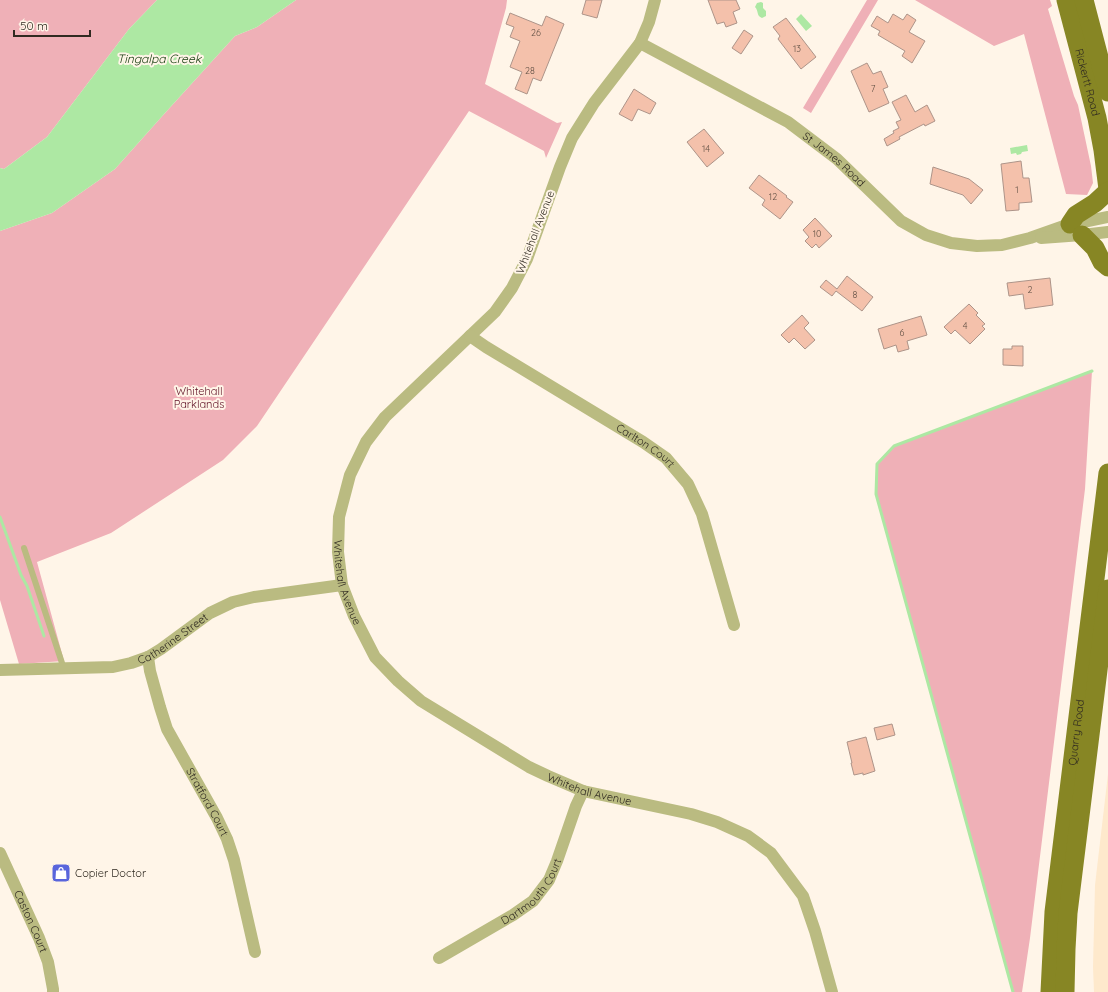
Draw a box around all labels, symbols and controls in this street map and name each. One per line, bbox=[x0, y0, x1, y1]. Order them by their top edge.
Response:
scale bar bbox=[14, 12, 90, 38]
text: 50 m bbox=[20, 18, 48, 33]
house number: 26 bbox=[531, 27, 541, 38]
house number: 13 bbox=[793, 43, 801, 54]
street label: Rickertt Road bbox=[1072, 47, 1103, 118]
water label: Tingalpa Creek bbox=[117, 51, 203, 66]
house number: 28 bbox=[525, 65, 535, 76]
house number: 7 bbox=[871, 83, 876, 94]
street label: St James Road bbox=[800, 129, 868, 190]
house number: 14 bbox=[702, 143, 710, 154]
house number: 1 bbox=[1015, 184, 1019, 195]
street label: Whitehall Avenue bbox=[513, 189, 557, 275]
house number: 12 bbox=[769, 191, 777, 202]
house number: 10 bbox=[813, 228, 821, 239]
house number: 2 bbox=[1028, 284, 1033, 295]
house number: 8 bbox=[853, 289, 858, 300]
house number: 4 bbox=[963, 320, 968, 331]
house number: 6 bbox=[900, 327, 905, 338]
park label: Whitehall Parklands bbox=[174, 384, 224, 411]
street label: Carlton Court bbox=[614, 420, 678, 471]
street label: Whitehall Avenue bbox=[331, 540, 364, 627]
street label: Catherine Street bbox=[136, 610, 211, 667]
street label: Quarry Road bbox=[1065, 699, 1087, 766]
street label: Stratford Court bbox=[183, 765, 232, 839]
street label: Whitehall Avenue bbox=[545, 770, 633, 808]
street label: Dartmouth Court bbox=[498, 856, 564, 928]
shop icon: Copier Doctor bbox=[50, 862, 72, 884]
place label: Copier Doctor bbox=[75, 866, 147, 880]
street label: Caston Court bbox=[11, 888, 51, 955]

